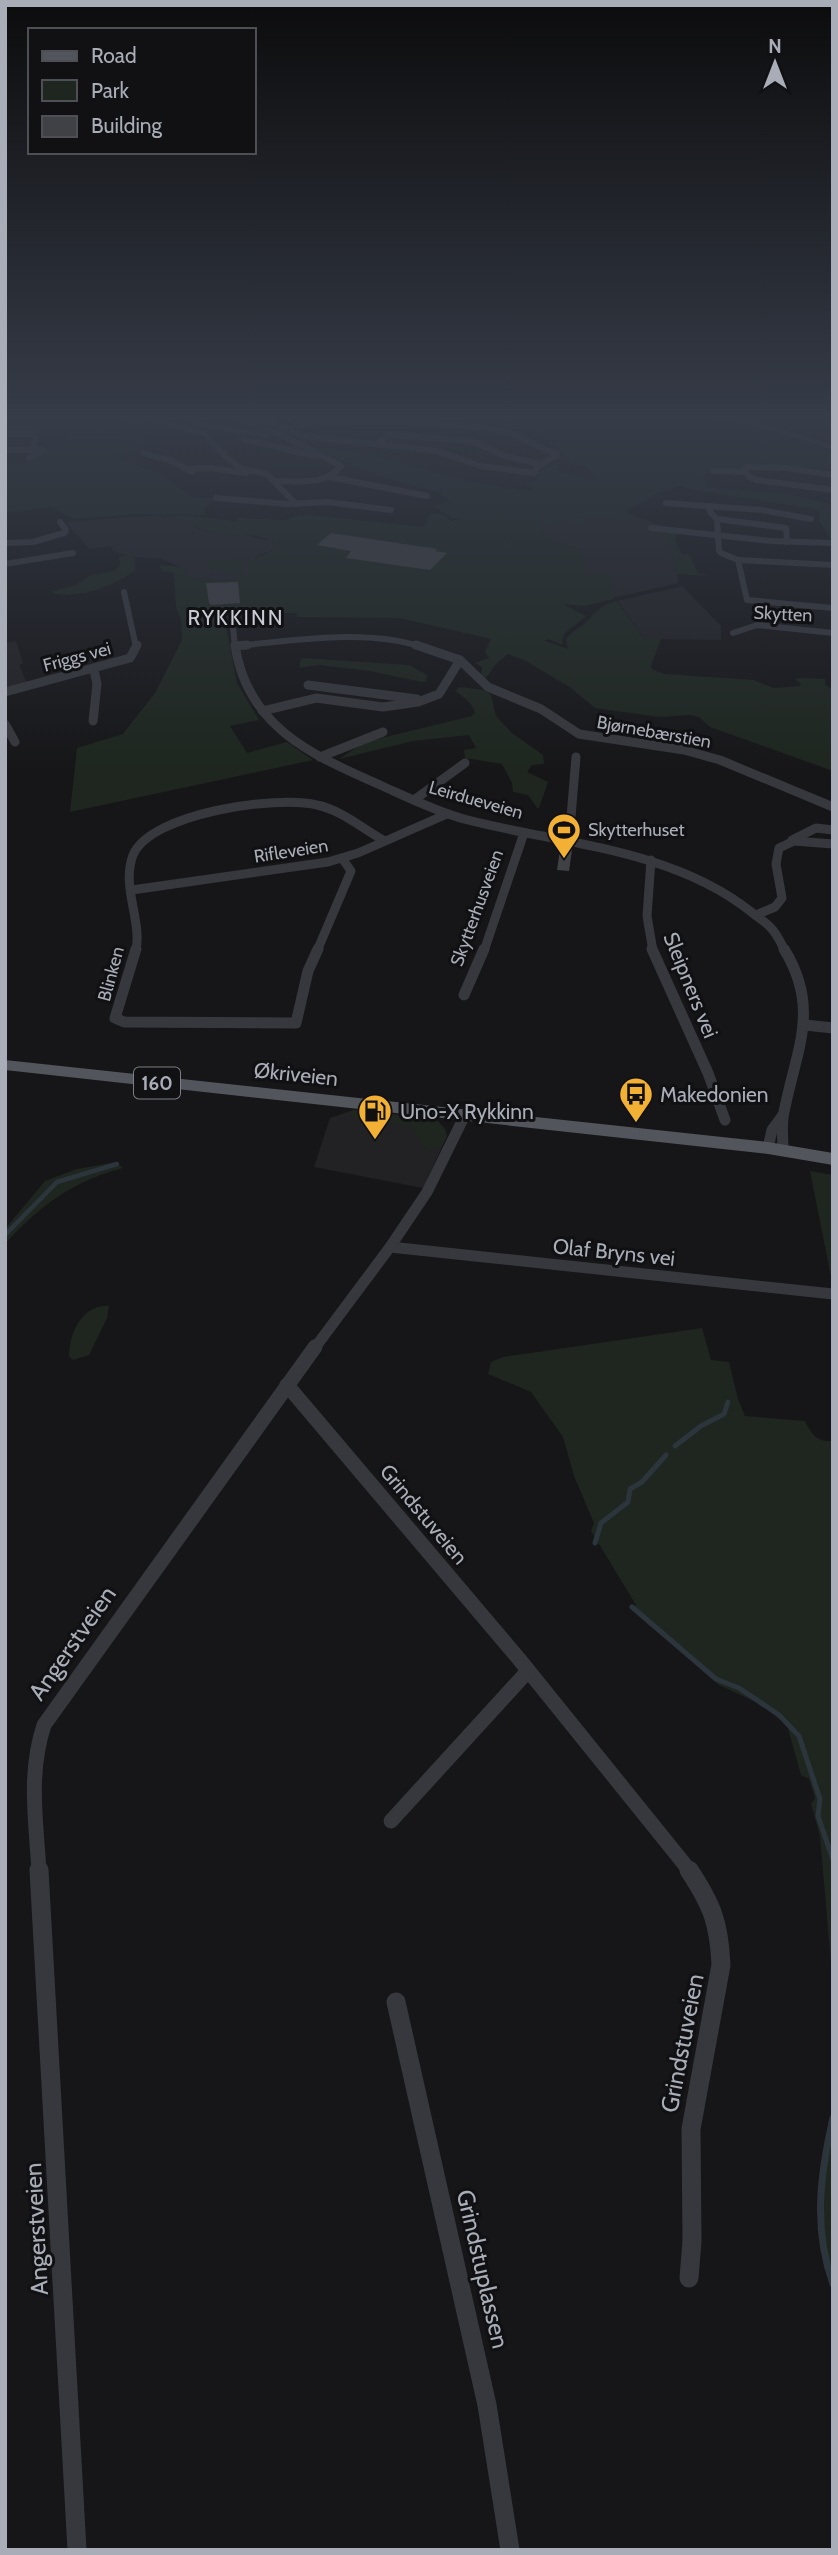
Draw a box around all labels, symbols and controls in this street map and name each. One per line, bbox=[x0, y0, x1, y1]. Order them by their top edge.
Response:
legend bbox=[28, 28, 256, 154]
north arrow bbox=[740, 28, 810, 98]
text: N bbox=[768, 35, 782, 58]
text: Road bbox=[91, 43, 137, 68]
text: Park bbox=[91, 78, 129, 103]
text: Building bbox=[91, 113, 163, 138]
street label: Skytten bbox=[753, 601, 813, 627]
district label: RYKKINN bbox=[187, 605, 285, 630]
street label: Friggs vei bbox=[41, 637, 113, 677]
street label: Bjørnebærstien bbox=[595, 711, 713, 753]
street label: Leirdueveien bbox=[426, 776, 526, 824]
sports icon: Skytterhuset bbox=[545, 811, 583, 860]
place label: Skytterhuset bbox=[588, 819, 684, 841]
street label: Rifleveien bbox=[252, 834, 330, 868]
street label: Skytterhusveien bbox=[446, 847, 508, 969]
street label: Sleipners vei bbox=[658, 928, 724, 1042]
street label: Blinken bbox=[93, 944, 129, 1004]
street label: Økriveien bbox=[253, 1057, 339, 1091]
road number: 160 bbox=[134, 1068, 180, 1098]
bus stop icon: Makedonien bbox=[617, 1075, 655, 1124]
place label: Makedonien bbox=[660, 1082, 769, 1107]
fuel station icon: Uno-X Rykkinn bbox=[356, 1092, 394, 1141]
place label: Uno-X Rykkinn bbox=[400, 1099, 534, 1124]
street label: Olaf Bryns vei bbox=[552, 1233, 676, 1271]
street label: Grindstuveien bbox=[375, 1459, 473, 1569]
street label: Angerstveien bbox=[22, 1580, 122, 1706]
street label: Grindstuveien bbox=[654, 1971, 710, 2115]
street label: Angerstveien bbox=[18, 2162, 54, 2296]
street label: Grindstuplassen bbox=[451, 2187, 515, 2351]

